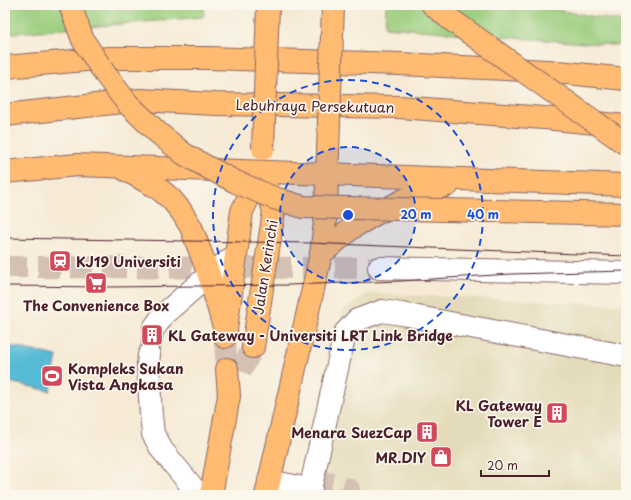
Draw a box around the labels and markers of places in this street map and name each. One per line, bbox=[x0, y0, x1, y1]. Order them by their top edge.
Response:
centre of rings bbox=[341, 208, 355, 222]
station icon: KJ19 Universiti bbox=[47, 248, 73, 274]
place label: KJ19 Universiti bbox=[76, 251, 181, 272]
supermarket icon: The Convenience Box bbox=[83, 270, 109, 296]
place label: The Convenience Box bbox=[23, 295, 169, 316]
building icon: KL Gateway - Universiti LRT Link Bridge bbox=[139, 322, 165, 348]
place label: KL Gateway - Universiti LRT Link Bridge bbox=[168, 325, 453, 346]
place label: Kompleks Sukan Vista Angkasa bbox=[68, 358, 184, 395]
sports icon: Kompleks Sukan Vista Angkasa bbox=[39, 363, 65, 389]
place label: KL Gateway Tower E bbox=[456, 395, 542, 432]
building icon: KL Gateway Tower E bbox=[544, 400, 570, 426]
building icon: Menara SuezCap bbox=[414, 419, 440, 445]
place label: Menara SuezCap bbox=[291, 422, 412, 443]
shop icon: MR.DIY bbox=[428, 444, 454, 470]
place label: MR.DIY bbox=[375, 447, 426, 468]

